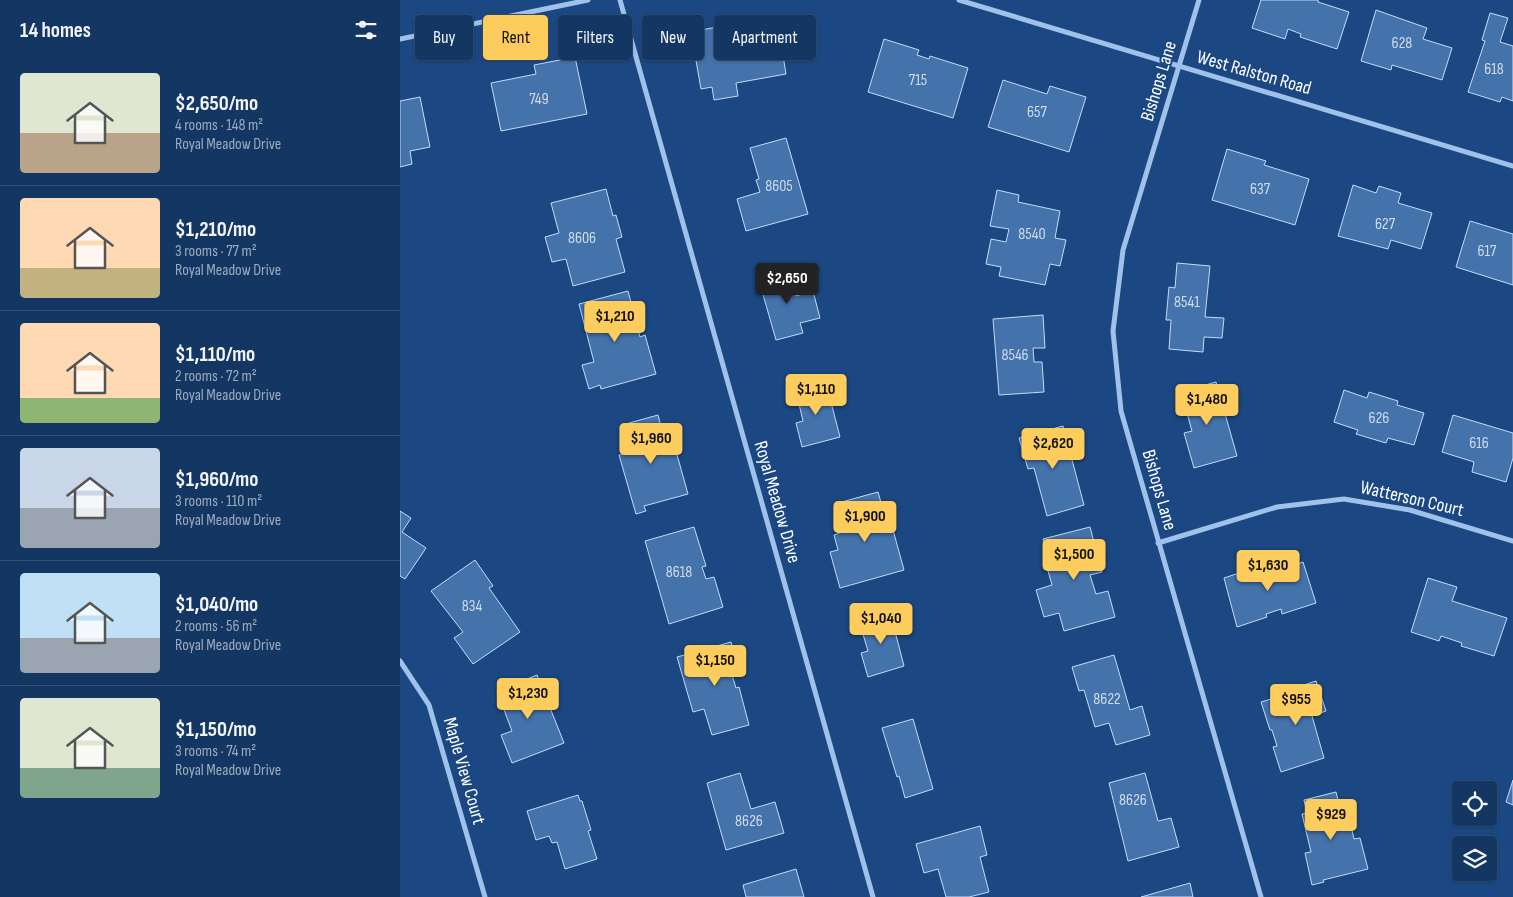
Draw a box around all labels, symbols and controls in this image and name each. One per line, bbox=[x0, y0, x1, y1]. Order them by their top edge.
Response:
chip: Buy bbox=[415, 15, 473, 60]
chip: Rent bbox=[483, 15, 548, 60]
chip: Filters bbox=[558, 15, 632, 60]
chip: New bbox=[642, 15, 704, 60]
chip: Apartment bbox=[714, 15, 816, 60]
icon: filters bbox=[352, 16, 380, 44]
text: 14 homes bbox=[20, 18, 91, 43]
house number: 628 bbox=[1392, 34, 1412, 53]
street label: Bishops Lane bbox=[1136, 38, 1182, 124]
street label: West Ralston Road bbox=[1194, 46, 1314, 100]
house number: 618 bbox=[1484, 60, 1504, 79]
house number: 715 bbox=[909, 71, 927, 90]
house number: 749 bbox=[529, 90, 549, 109]
text: $2,650/mo bbox=[175, 91, 258, 116]
icon: home bbox=[60, 93, 120, 153]
house number: 657 bbox=[1027, 103, 1047, 122]
text: 4 rooms · 148 m² bbox=[175, 116, 263, 135]
text: Royal Meadow Drive bbox=[175, 135, 281, 154]
house number: 8605 bbox=[765, 177, 793, 196]
house number: 637 bbox=[1250, 180, 1271, 199]
house number: 627 bbox=[1375, 215, 1396, 234]
text: $1,210/mo bbox=[175, 217, 256, 242]
icon: home bbox=[60, 218, 120, 278]
house number: 8540 bbox=[1018, 225, 1046, 244]
house number: 8606 bbox=[568, 229, 596, 248]
text: 3 rooms · 77 m² bbox=[175, 242, 257, 261]
house number: 617 bbox=[1478, 242, 1497, 261]
text: Royal Meadow Drive bbox=[175, 261, 281, 280]
pin: $2,650 bbox=[746, 262, 828, 305]
text: $2,650 bbox=[767, 269, 808, 288]
house number: 8541 bbox=[1174, 293, 1200, 312]
pin: $1,210 bbox=[574, 300, 656, 343]
text: $1,210 bbox=[595, 307, 635, 326]
text: $1,110/mo bbox=[175, 342, 255, 367]
icon: home bbox=[60, 343, 120, 403]
house number: 8546 bbox=[1001, 346, 1029, 365]
text: 2 rooms · 72 m² bbox=[175, 367, 257, 386]
pin: $1,110 bbox=[775, 374, 857, 416]
text: $1,110 bbox=[797, 380, 835, 399]
pin: $1,480 bbox=[1166, 384, 1248, 426]
text: Royal Meadow Drive bbox=[175, 386, 281, 405]
text: $1,480 bbox=[1186, 390, 1228, 409]
house number: 626 bbox=[1369, 409, 1389, 428]
pin: $1,960 bbox=[610, 422, 692, 465]
pin: $2,620 bbox=[1012, 428, 1094, 470]
text: $1,960 bbox=[630, 429, 672, 448]
text: $2,620 bbox=[1032, 434, 1074, 453]
house number: 616 bbox=[1469, 434, 1489, 453]
street label: Royal Meadow Drive bbox=[749, 438, 805, 566]
street label: Bishops Lane bbox=[1137, 447, 1181, 533]
text: $1,960/mo bbox=[175, 467, 258, 492]
icon: home bbox=[60, 468, 120, 528]
street label: Watterson Court bbox=[1358, 476, 1466, 522]
text: 3 rooms · 110 m² bbox=[175, 492, 262, 511]
pin: $1,900 bbox=[824, 500, 906, 543]
text: $1,900 bbox=[844, 507, 886, 526]
text: Royal Meadow Drive bbox=[175, 511, 281, 530]
pin: $1,500 bbox=[1033, 538, 1115, 581]
text: $1,500 bbox=[1054, 545, 1094, 564]
pin: $1,630 bbox=[1227, 550, 1309, 592]
text: $1,630 bbox=[1248, 556, 1288, 575]
house number: 8618 bbox=[666, 563, 692, 582]
text: $1,040/mo bbox=[175, 592, 258, 617]
icon: home bbox=[60, 593, 120, 653]
house number: 834 bbox=[462, 597, 483, 616]
pin: $1,040 bbox=[840, 602, 922, 645]
text: $1,040 bbox=[860, 609, 902, 628]
text: 2 rooms · 56 m² bbox=[175, 617, 257, 636]
text: Royal Meadow Drive bbox=[175, 636, 281, 655]
pin: $1,150 bbox=[674, 644, 756, 687]
text: $1,150 bbox=[695, 651, 735, 670]
pin: $1,230 bbox=[487, 678, 569, 720]
text: $1,230 bbox=[508, 684, 548, 703]
pin: $955 bbox=[1266, 684, 1326, 726]
house number: 8622 bbox=[1093, 690, 1121, 709]
text: $955 bbox=[1281, 690, 1311, 709]
street label: Maple View Court bbox=[438, 715, 490, 827]
text: $1,150/mo bbox=[175, 717, 256, 742]
icon: home bbox=[60, 718, 120, 778]
text: 3 rooms · 74 m² bbox=[175, 742, 256, 761]
text: Royal Meadow Drive bbox=[175, 761, 281, 780]
map controls bbox=[1452, 781, 1497, 881]
button: locate bbox=[1452, 781, 1497, 826]
house number: 8626 bbox=[1119, 791, 1147, 810]
pin: $929 bbox=[1301, 798, 1361, 841]
text: $929 bbox=[1316, 805, 1346, 824]
house number: 8626 bbox=[735, 812, 763, 831]
button: layers bbox=[1452, 836, 1497, 881]

